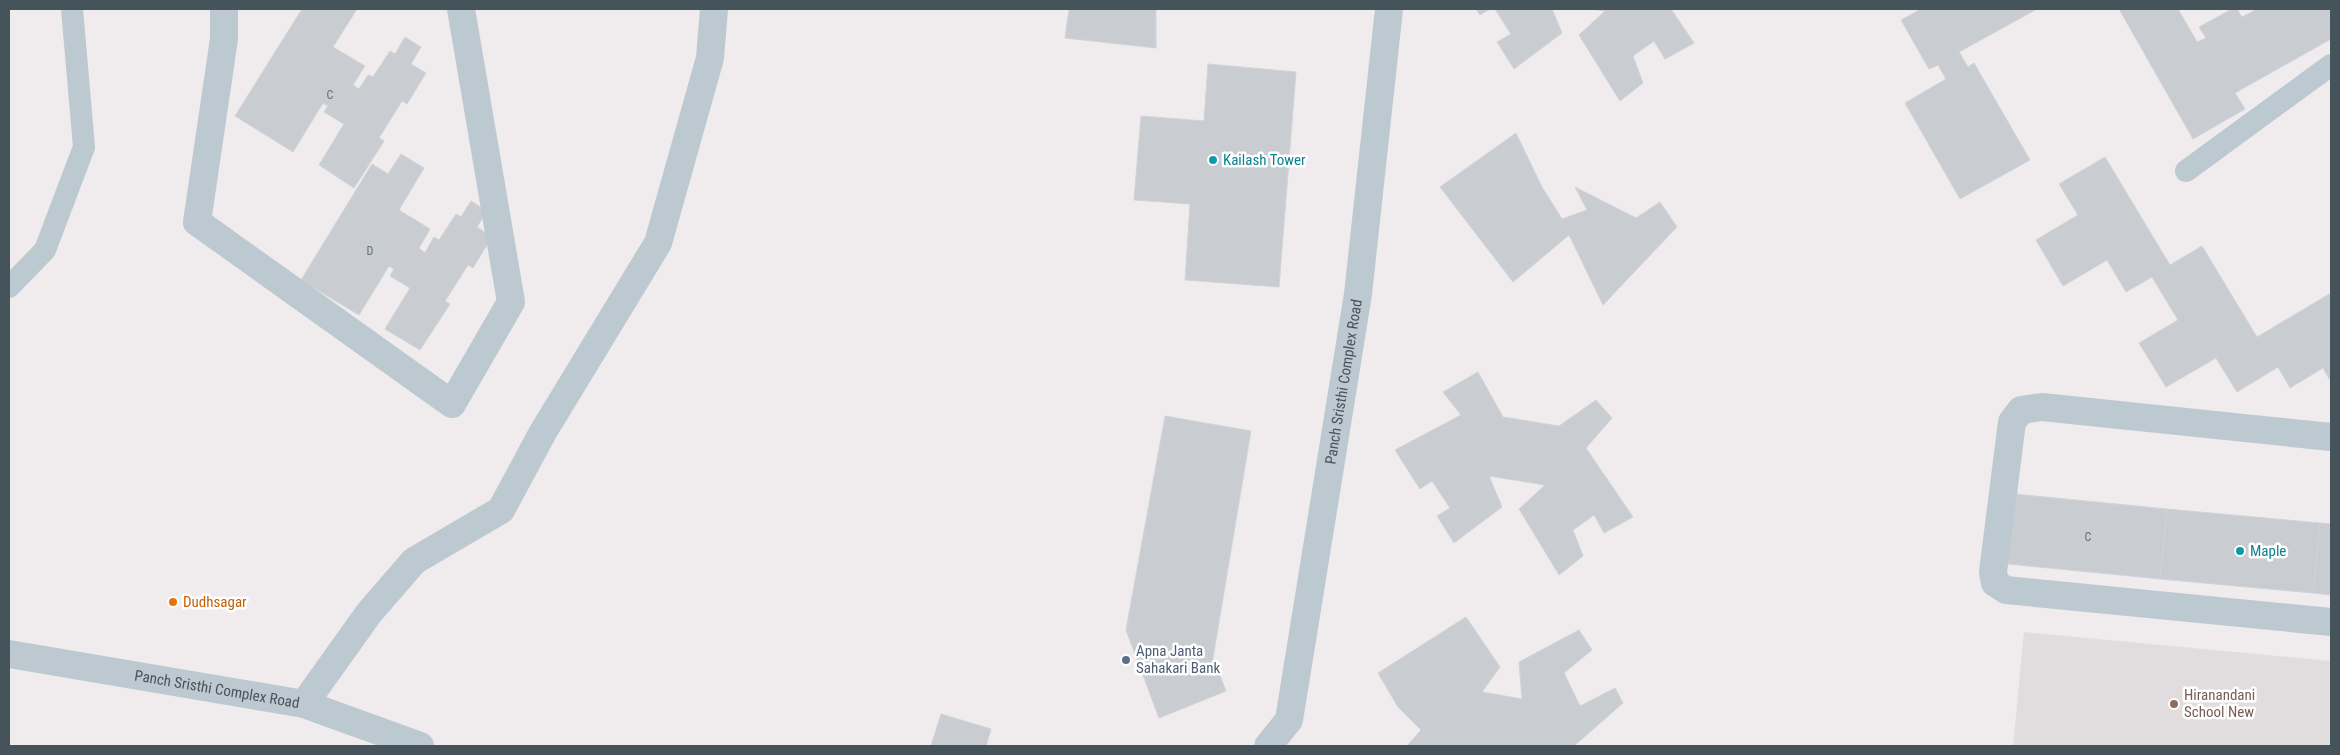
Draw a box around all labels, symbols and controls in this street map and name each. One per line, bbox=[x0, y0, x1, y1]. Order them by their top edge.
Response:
house number: C bbox=[327, 88, 334, 102]
place label: Kailash Tower bbox=[1223, 151, 1306, 169]
marker: Kailash Tower bbox=[1207, 154, 1219, 166]
house number: D bbox=[367, 244, 374, 258]
street label: Panch Sristhi Complex Road bbox=[1322, 298, 1366, 466]
house number: C bbox=[2085, 530, 2092, 544]
place label: Maple bbox=[2250, 542, 2286, 560]
marker: Maple bbox=[2234, 545, 2246, 557]
place label: Dudhsagar bbox=[183, 593, 247, 611]
marker: Dudhsagar bbox=[167, 596, 179, 608]
place label: Apna Janta Sahakari Bank bbox=[1136, 642, 1220, 677]
marker: Apna Janta Sahakari Bank bbox=[1120, 654, 1132, 666]
street label: Panch Sristhi Complex Road bbox=[133, 666, 301, 712]
place label: Hiranandani School New bbox=[2184, 686, 2255, 721]
marker: Hiranandani School New bbox=[2168, 698, 2180, 710]

